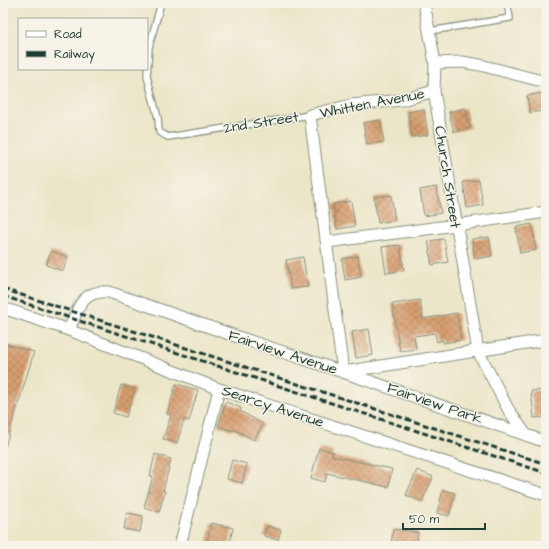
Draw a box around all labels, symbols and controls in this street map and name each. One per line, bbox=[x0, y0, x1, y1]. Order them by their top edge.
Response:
legend bbox=[18, 18, 148, 70]
text: Road bbox=[54, 26, 82, 43]
text: Railway bbox=[54, 46, 95, 64]
street label: Whitten Avenue bbox=[318, 83, 426, 124]
street label: 2nd Street bbox=[222, 106, 300, 139]
street label: Church Street bbox=[429, 125, 466, 230]
street label: Fairview Avenue bbox=[226, 325, 340, 380]
street label: Fairview Park bbox=[384, 377, 485, 430]
street label: Searcy Avenue bbox=[219, 380, 327, 434]
scale bar bbox=[403, 505, 485, 531]
text: 50 m bbox=[409, 511, 440, 528]

